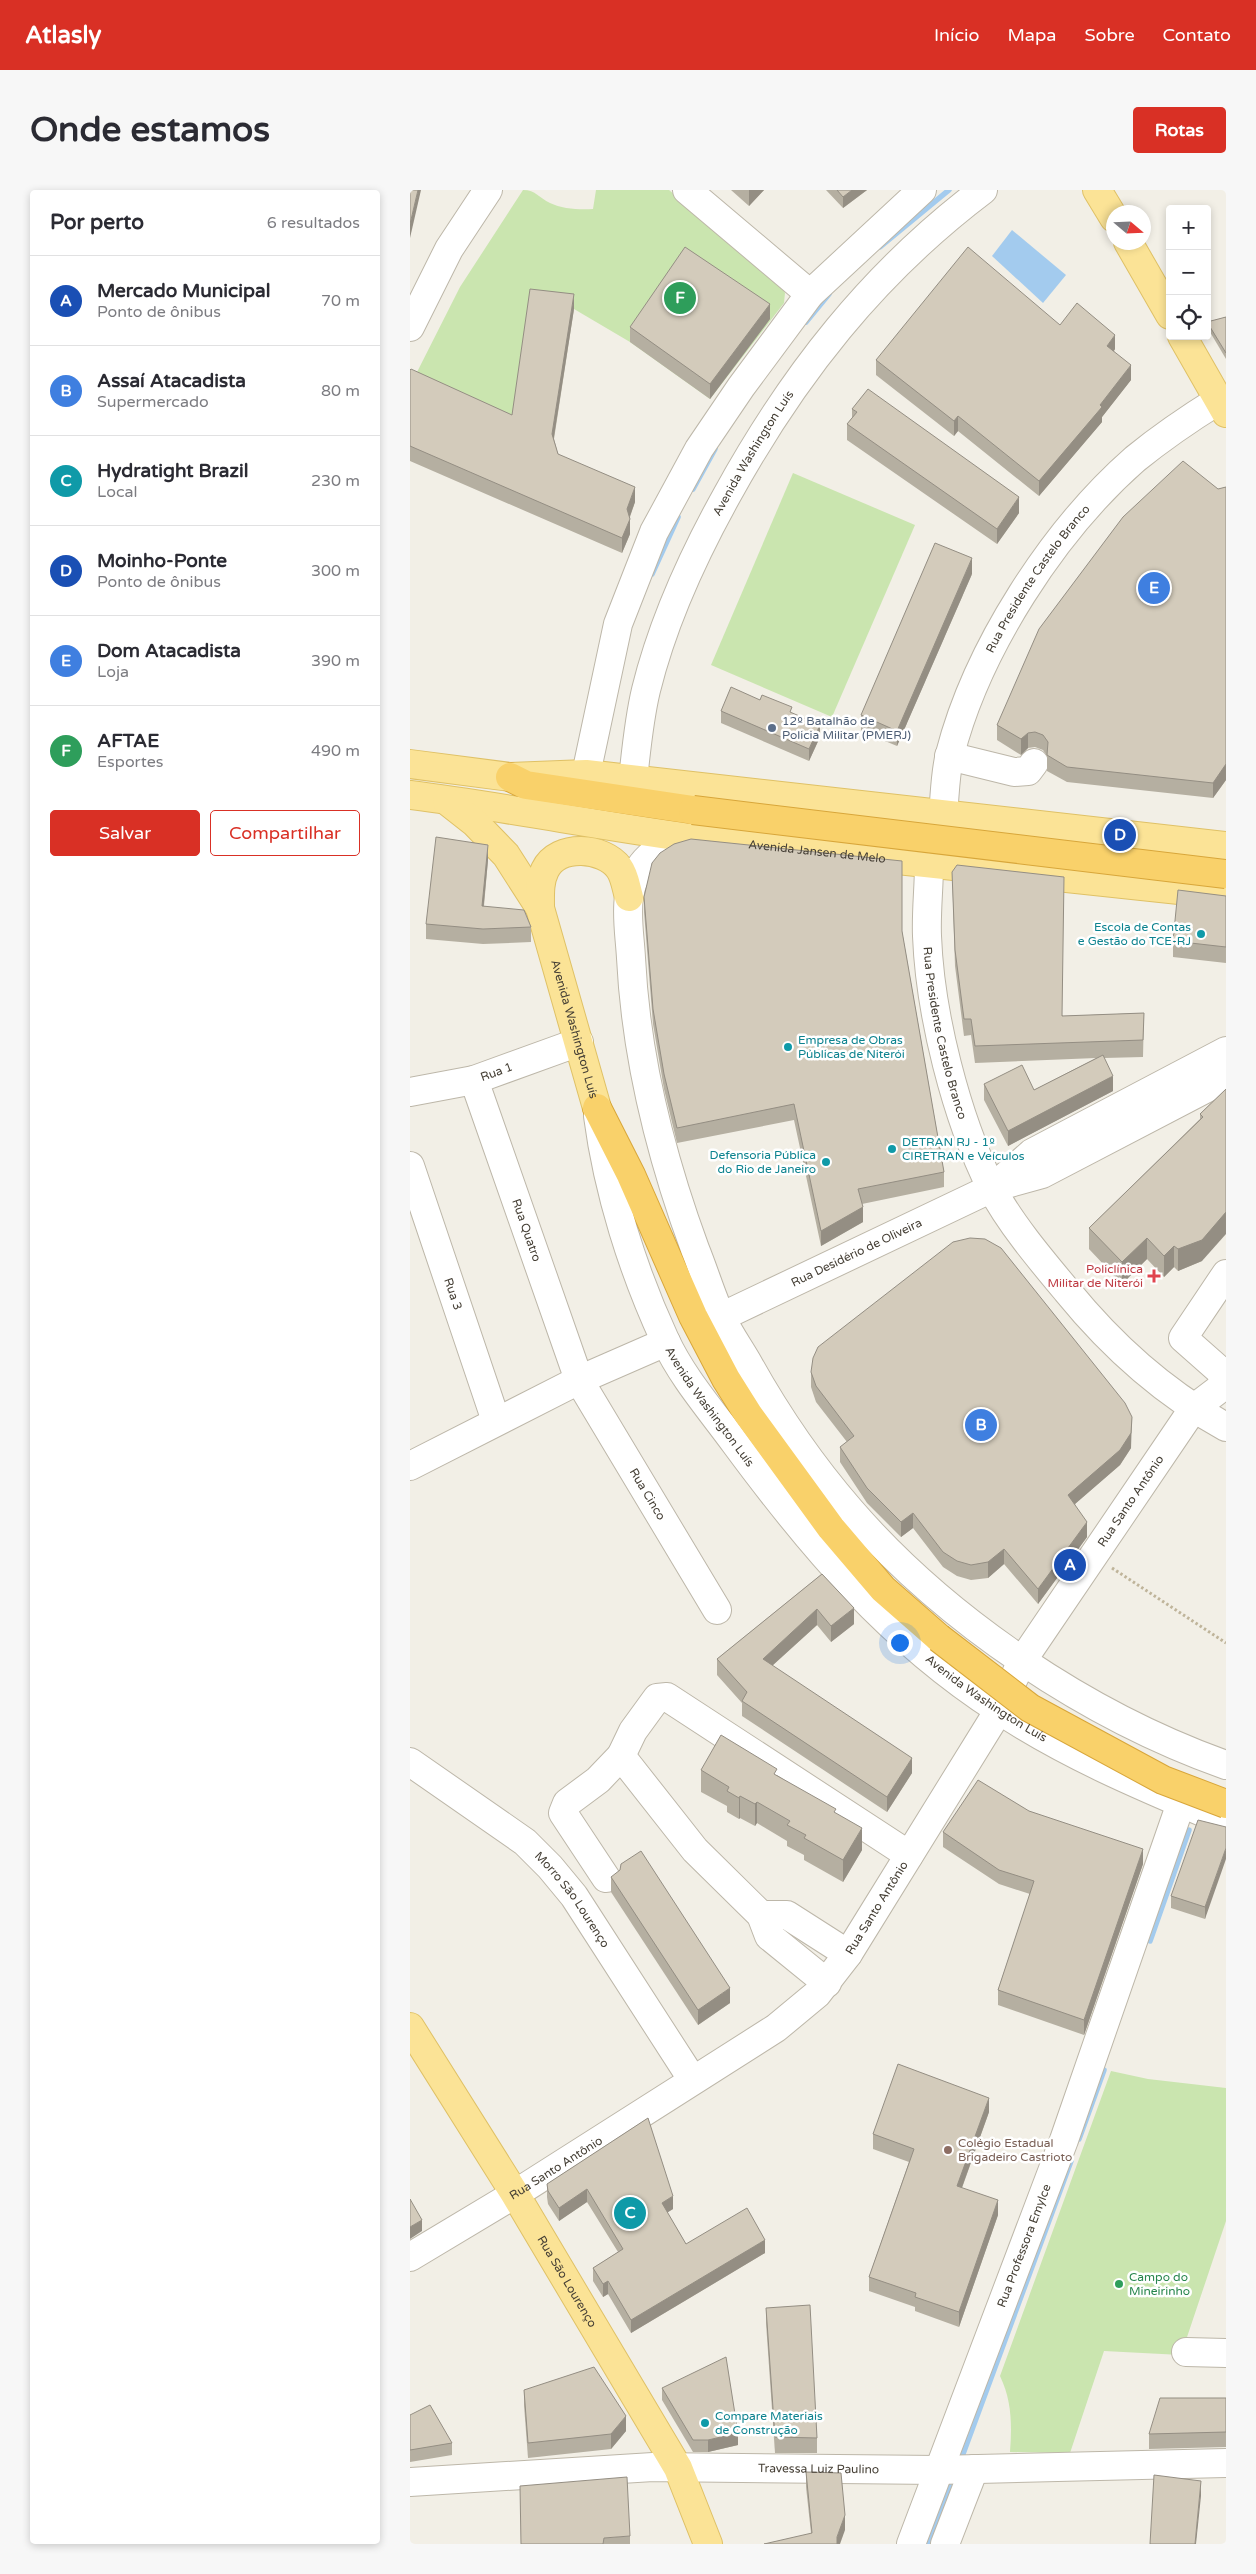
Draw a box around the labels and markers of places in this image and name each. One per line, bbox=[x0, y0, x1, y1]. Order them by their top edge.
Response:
pin: F bbox=[664, 279, 696, 317]
pin: E bbox=[1138, 569, 1170, 607]
place label: 12º Batalhão de Policia Militar (PMERJ) bbox=[782, 714, 911, 742]
marker: 12º Batalhão de Policia Militar (PMERJ) bbox=[766, 722, 778, 734]
pin: D bbox=[1104, 816, 1136, 854]
place label: Escola de Contas e Gestão do TCE-RJ bbox=[1078, 920, 1191, 948]
marker: Escola de Contas e Gestão do TCE-RJ bbox=[1195, 928, 1207, 940]
place label: Empresa de Obras Públicas de Niterói bbox=[798, 1033, 905, 1061]
marker: Empresa de Obras Públicas de Niterói bbox=[782, 1041, 794, 1053]
place label: DETRAN RJ - 1º CIRETRAN e Veículos bbox=[902, 1135, 1025, 1163]
marker: DETRAN RJ - 1º CIRETRAN e Veículos bbox=[886, 1143, 898, 1155]
place label: Defensoria Pública do Rio de Janeiro bbox=[710, 1148, 816, 1176]
marker: Defensoria Pública do Rio de Janeiro bbox=[820, 1156, 832, 1168]
place label: Policlínica Militar de Niterói bbox=[1048, 1262, 1143, 1290]
marker: Policlínica Militar de Niterói bbox=[1147, 1269, 1161, 1283]
pin: B bbox=[965, 1406, 997, 1444]
pin: A bbox=[1054, 1546, 1086, 1584]
place label: Colégio Estadual Brigadeiro Castrioto bbox=[958, 2136, 1072, 2164]
marker: Colégio Estadual Brigadeiro Castrioto bbox=[942, 2144, 954, 2156]
pin: C bbox=[614, 2194, 646, 2232]
place label: Campo do Mineirinho bbox=[1129, 2270, 1190, 2298]
marker: Campo do Mineirinho bbox=[1113, 2278, 1125, 2290]
place label: Compare Materiais de Construção bbox=[715, 2409, 823, 2437]
marker: Compare Materiais de Construção bbox=[699, 2417, 711, 2429]

